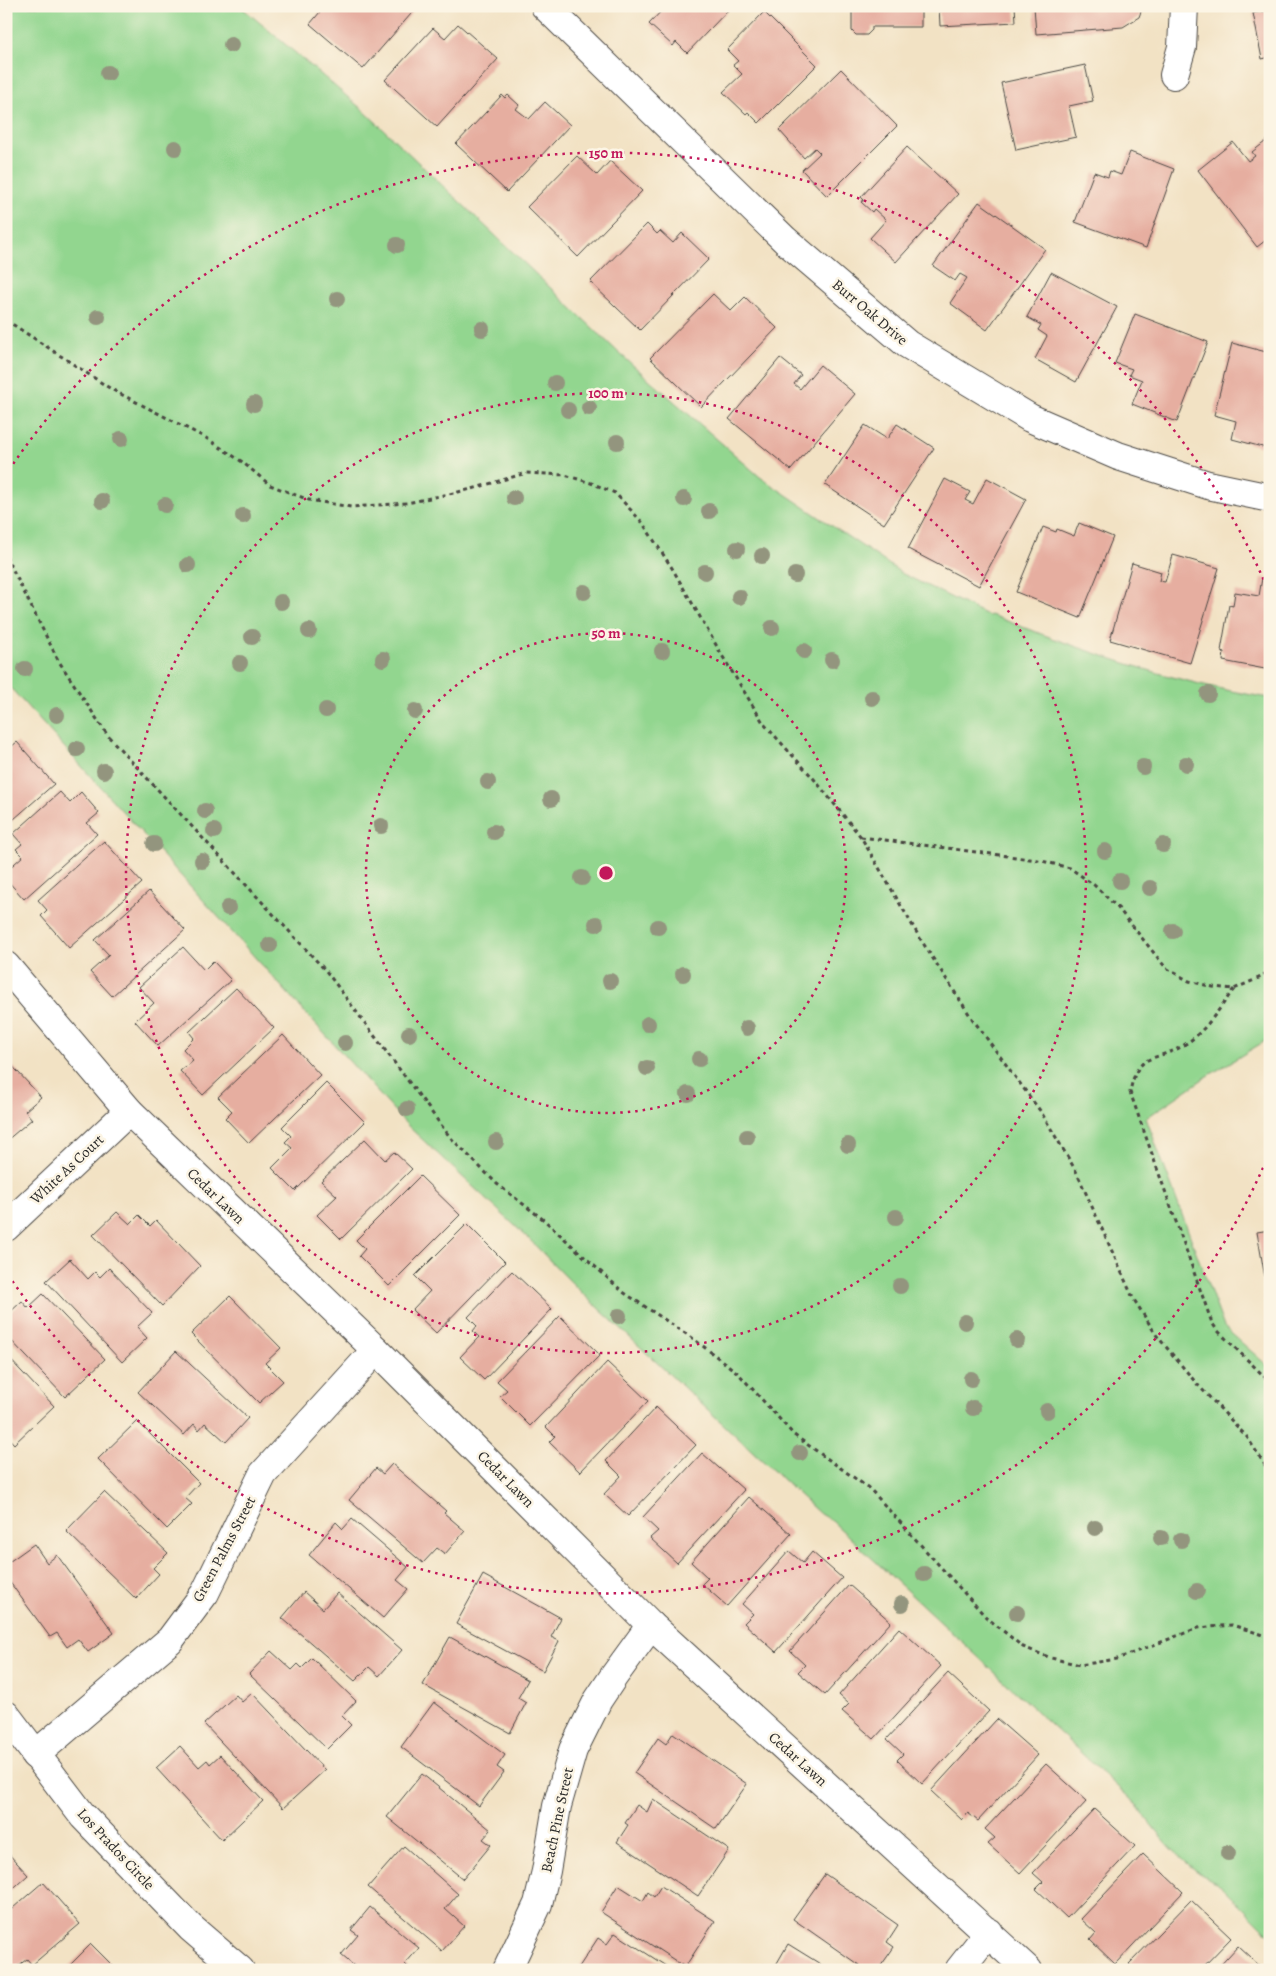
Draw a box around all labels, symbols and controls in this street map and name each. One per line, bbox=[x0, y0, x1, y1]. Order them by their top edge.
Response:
text: 150 m bbox=[589, 143, 624, 163]
street label: Burr Oak Drive bbox=[828, 274, 912, 350]
text: 100 m bbox=[588, 383, 624, 403]
text: 50 m bbox=[591, 623, 621, 643]
centre of rings bbox=[597, 864, 615, 882]
street label: White As Court bbox=[25, 1130, 108, 1209]
street label: Cedar Lawn bbox=[183, 1164, 249, 1228]
street label: Cedar Lawn bbox=[473, 1446, 539, 1512]
street label: Green Palms Street bbox=[188, 1493, 260, 1605]
street label: Cedar Lawn bbox=[764, 1727, 832, 1791]
street label: Beach Pine Street bbox=[536, 1766, 578, 1874]
street label: Los Prados Circle bbox=[73, 1804, 159, 1894]

